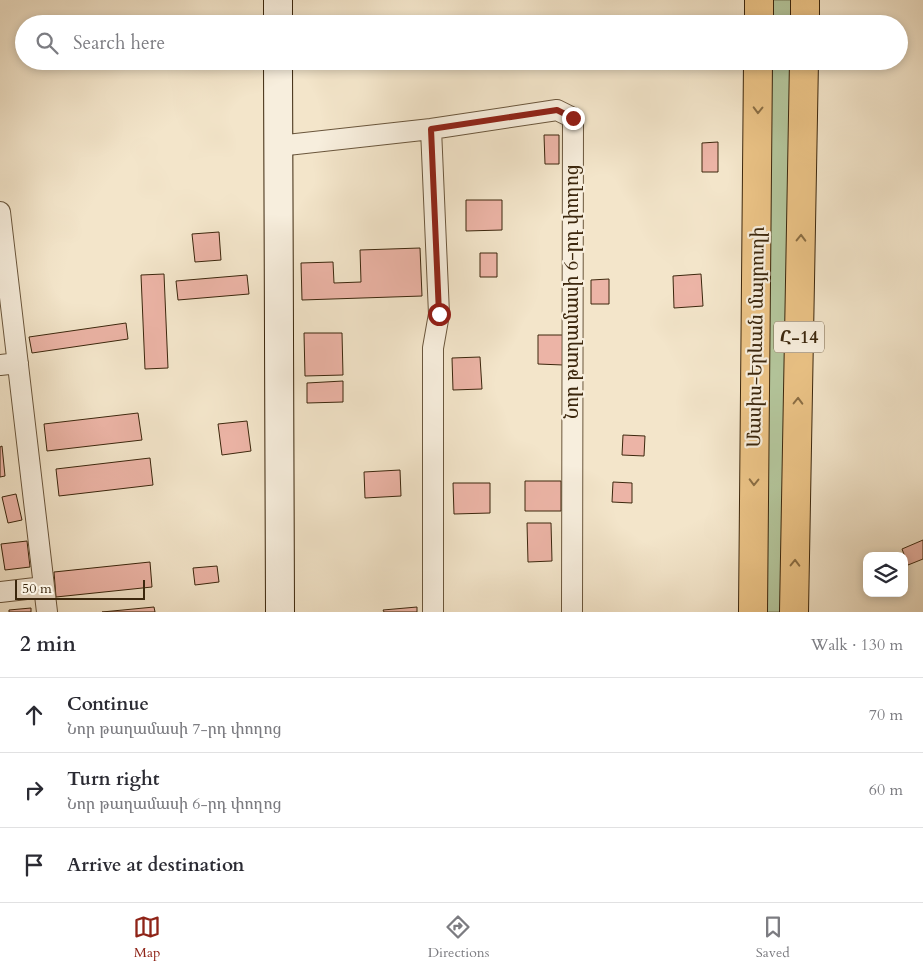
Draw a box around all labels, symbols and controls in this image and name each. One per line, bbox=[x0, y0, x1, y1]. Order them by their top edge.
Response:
search box bbox=[15, 15, 908, 70]
icon: search bbox=[33, 29, 61, 57]
text: Search here bbox=[73, 30, 165, 56]
one-way arrow bbox=[753, 106, 763, 114]
route end bbox=[562, 107, 585, 130]
street label: Նոր թաղամասի 6-րդ փողոց bbox=[559, 165, 585, 419]
street label: Մասիս-Երևան մայրուղի bbox=[741, 226, 771, 448]
one-way arrow bbox=[796, 234, 806, 242]
route start bbox=[428, 303, 451, 326]
road number: Հ-14 bbox=[774, 322, 824, 352]
one-way arrow bbox=[793, 397, 803, 404]
one-way arrow bbox=[749, 479, 759, 487]
map controls bbox=[863, 552, 908, 597]
button: layers bbox=[863, 552, 908, 597]
one-way arrow bbox=[790, 559, 800, 567]
scale bar bbox=[15, 577, 145, 600]
text: 50 m bbox=[22, 579, 52, 598]
text: 2 min bbox=[20, 630, 76, 659]
text: Walk · 130 m bbox=[811, 634, 903, 656]
text: Continue bbox=[67, 691, 149, 717]
icon: ahead bbox=[20, 701, 48, 729]
text: 70 m bbox=[869, 704, 903, 726]
text: Նոր թաղամասի 7-րդ փողոց bbox=[67, 718, 282, 740]
text: Turn right bbox=[67, 766, 159, 792]
icon: right bbox=[20, 776, 48, 804]
text: 60 m bbox=[869, 779, 903, 801]
text: Նոր թաղամասի 6-րդ փողոց bbox=[67, 793, 282, 815]
icon: arrive bbox=[20, 851, 48, 879]
text: Arrive at destination bbox=[67, 852, 244, 878]
tab: Map bbox=[133, 913, 161, 962]
tab: Directions bbox=[428, 913, 489, 962]
tab: Saved bbox=[756, 913, 790, 962]

